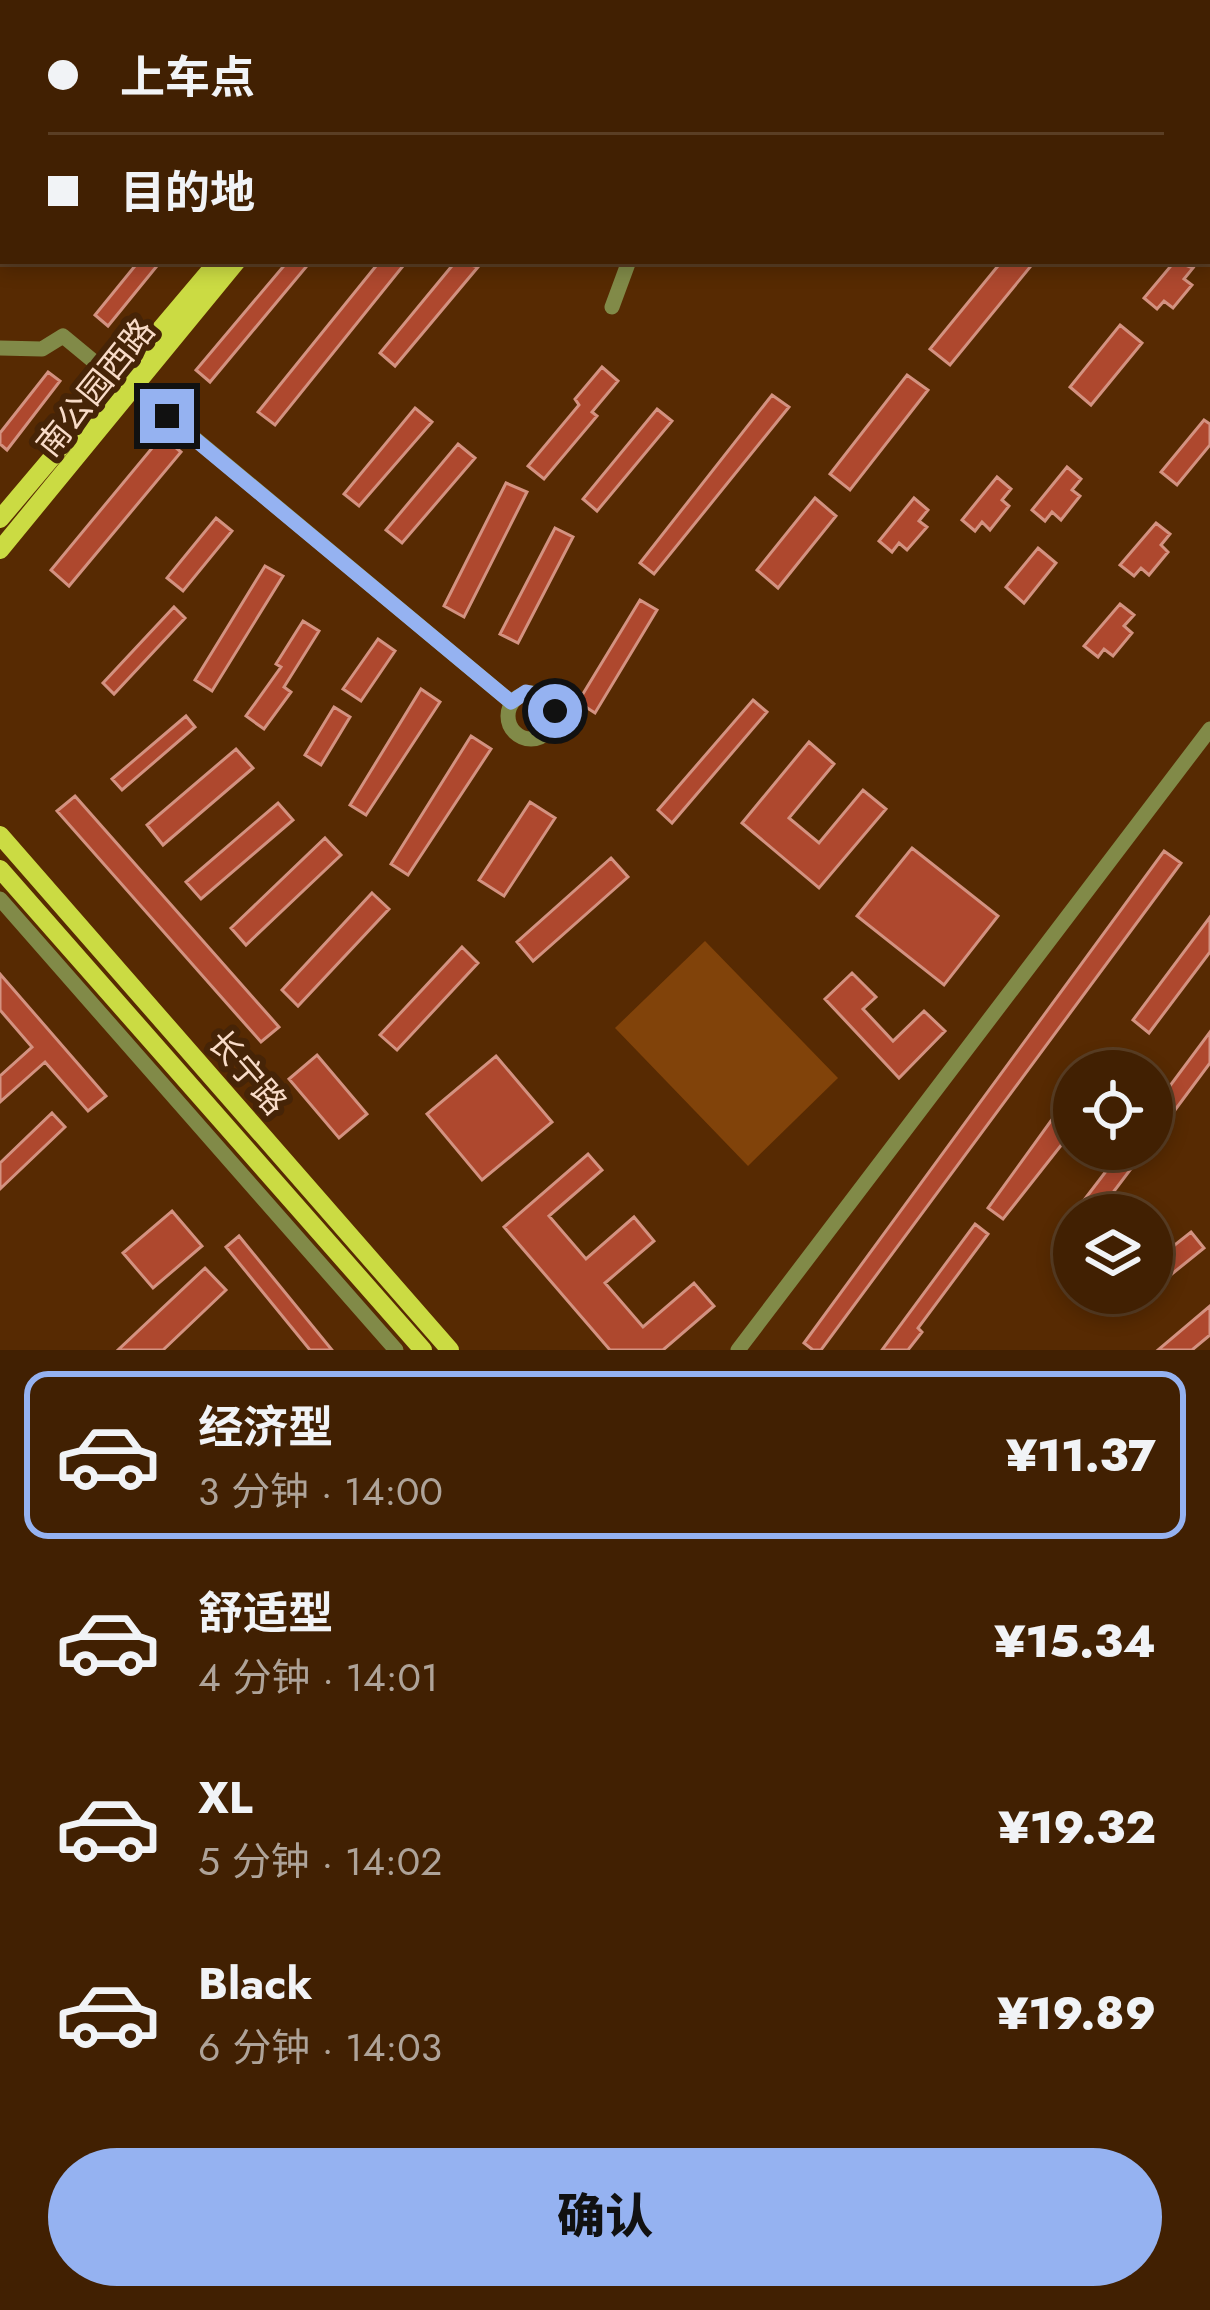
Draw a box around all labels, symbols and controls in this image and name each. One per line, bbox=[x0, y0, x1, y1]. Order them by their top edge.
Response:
text: 上车点 bbox=[120, 45, 255, 110]
text: 目的地 bbox=[120, 160, 255, 225]
street label: 南公园西路 bbox=[25, 308, 166, 466]
route end bbox=[140, 389, 194, 443]
route start bbox=[528, 684, 582, 738]
street label: 长宁路 bbox=[197, 1020, 298, 1125]
map controls bbox=[1053, 1050, 1173, 1314]
button: locate bbox=[1053, 1050, 1173, 1170]
button: layers bbox=[1053, 1194, 1173, 1314]
text: 经济型 bbox=[198, 1395, 333, 1460]
icon: car bbox=[54, 1401, 162, 1509]
text: ¥11.37 bbox=[1006, 1423, 1156, 1488]
text: 3 分钟 · 14:00 bbox=[198, 1463, 443, 1520]
text: 舒适型 bbox=[198, 1581, 333, 1646]
icon: car bbox=[54, 1587, 162, 1695]
text: ¥15.34 bbox=[994, 1609, 1156, 1674]
text: 4 分钟 · 14:01 bbox=[198, 1649, 438, 1706]
text: XL bbox=[198, 1765, 253, 1830]
icon: car bbox=[54, 1773, 162, 1881]
text: ¥19.32 bbox=[998, 1795, 1156, 1860]
text: 5 分钟 · 14:02 bbox=[198, 1833, 442, 1890]
text: Black bbox=[198, 1951, 312, 2016]
icon: car bbox=[54, 1959, 162, 2067]
text: ¥19.89 bbox=[997, 1981, 1156, 2046]
text: 6 分钟 · 14:03 bbox=[198, 2019, 442, 2076]
button: 确认 bbox=[48, 2148, 1162, 2286]

